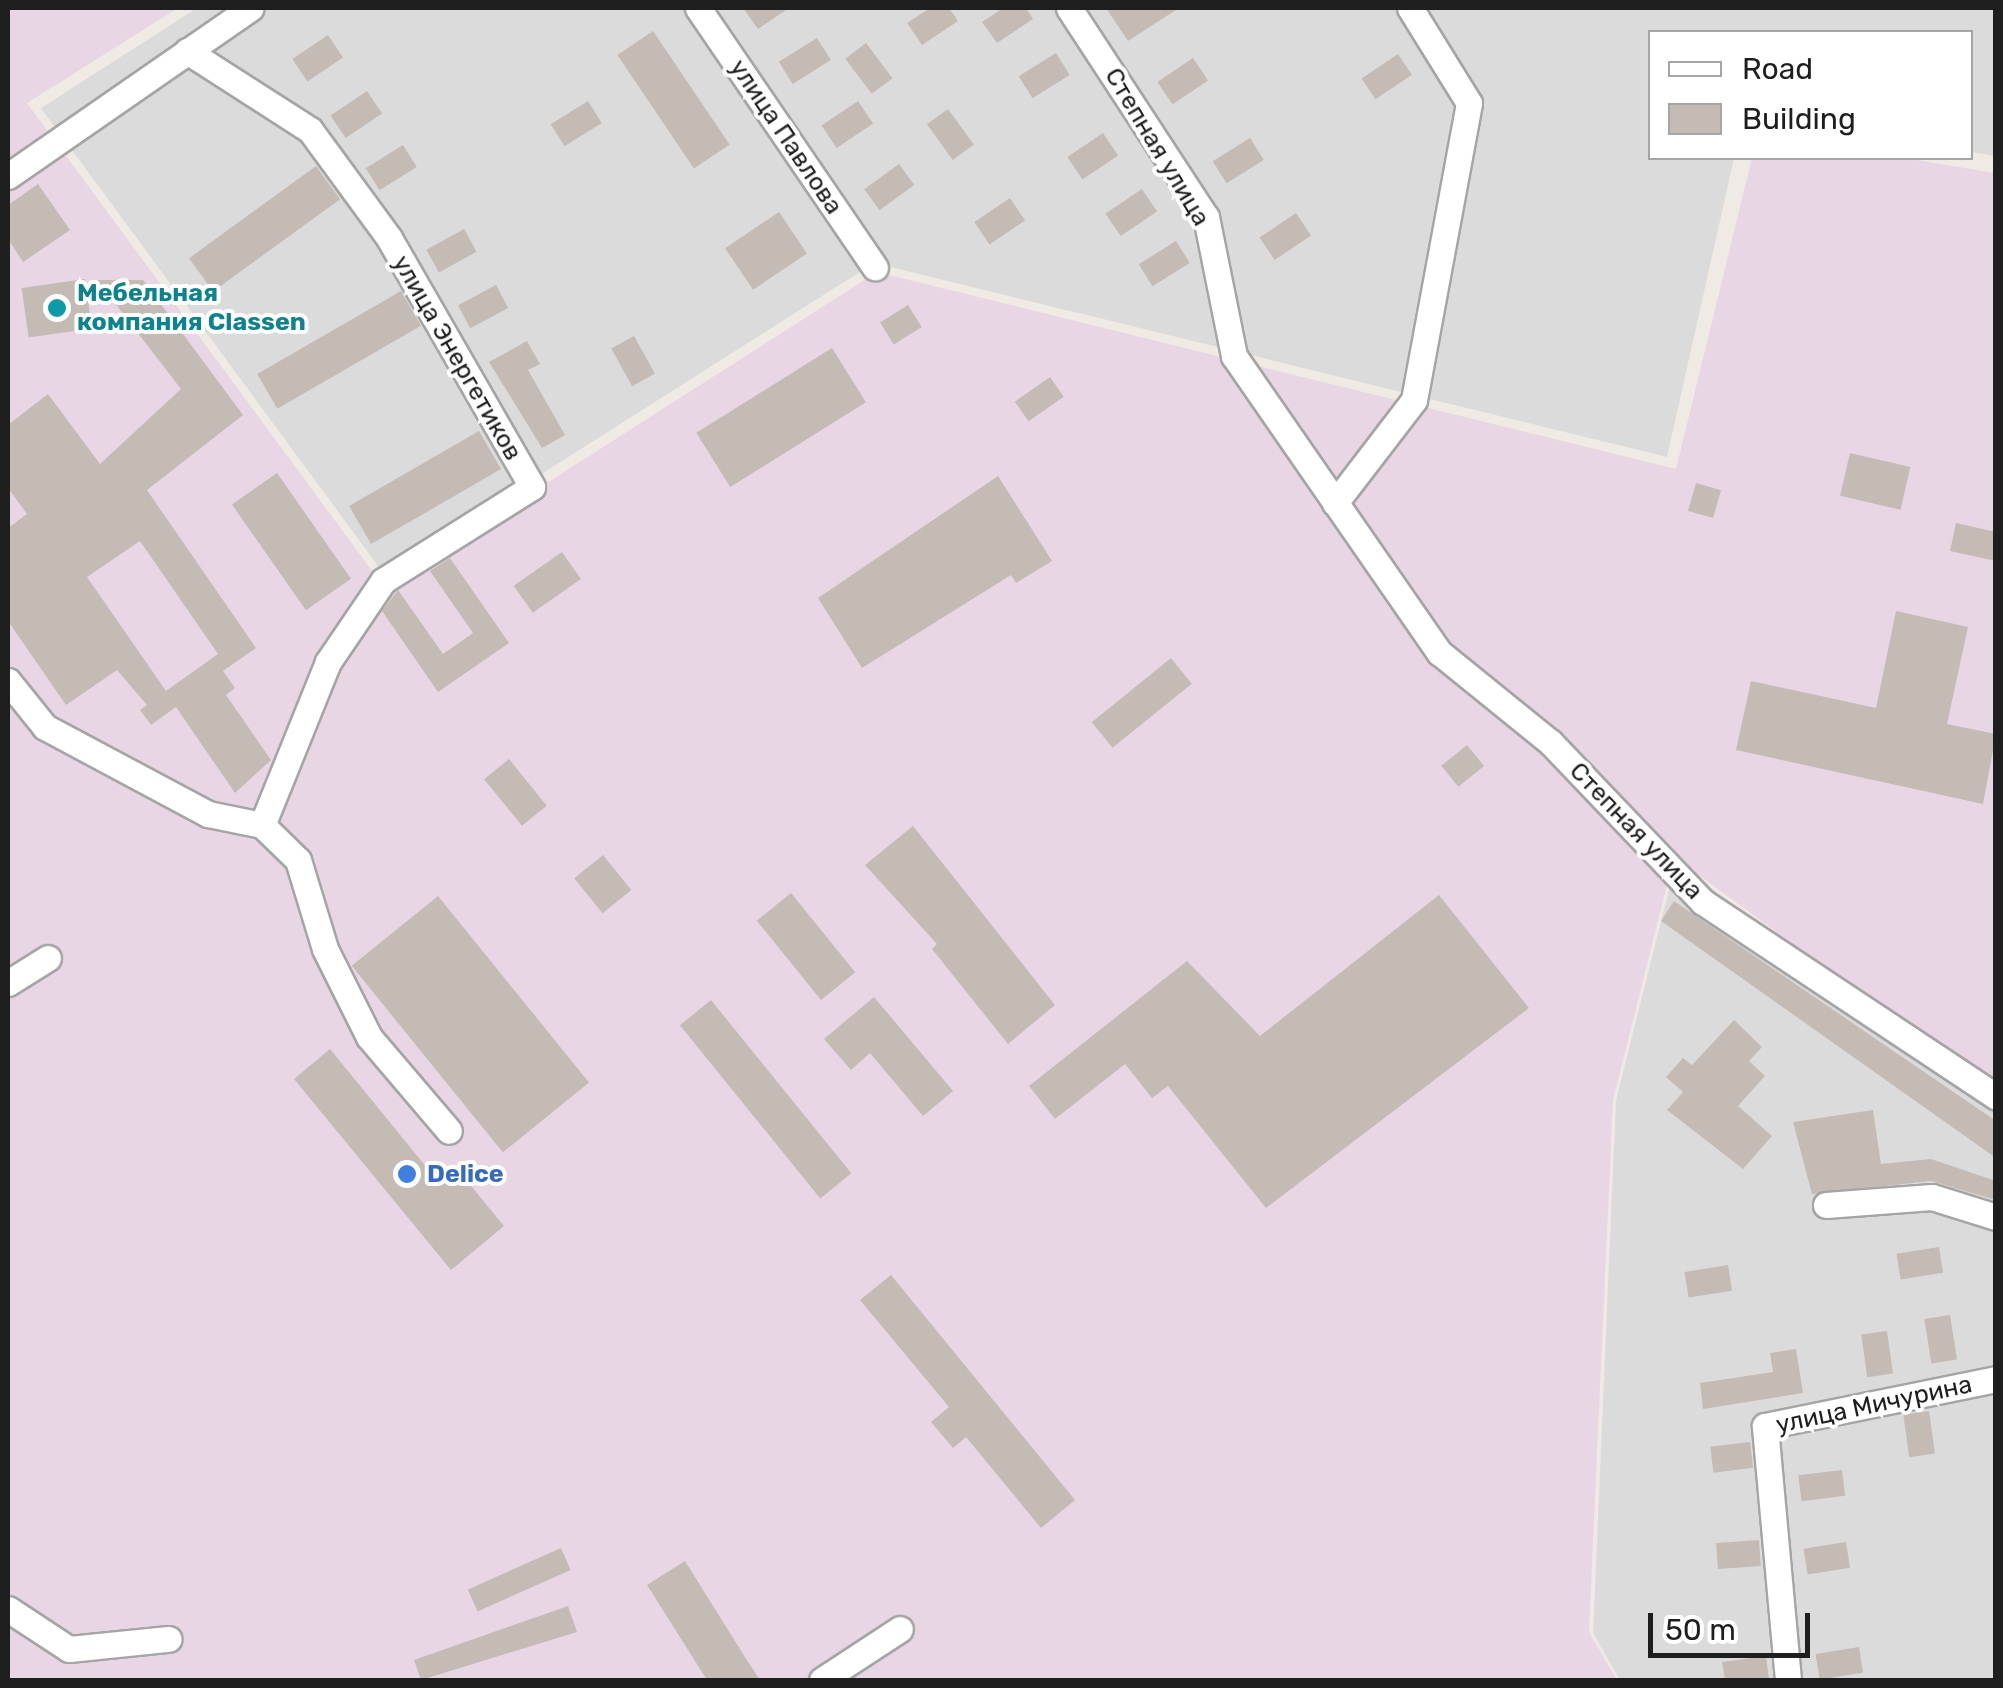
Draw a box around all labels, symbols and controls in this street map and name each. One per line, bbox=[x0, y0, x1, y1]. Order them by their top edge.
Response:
legend bbox=[1648, 30, 1973, 160]
text: Road bbox=[1742, 51, 1813, 87]
street label: улица Павлова bbox=[723, 54, 849, 220]
street label: Степная улица bbox=[1098, 63, 1216, 231]
text: Building bbox=[1742, 101, 1856, 137]
street label: улица Энергетиков bbox=[386, 250, 528, 466]
place label: Мебельная компания Сlassen bbox=[77, 279, 306, 338]
marker: Мебельная компания Сlassen bbox=[46, 297, 68, 319]
street label: Степная улица bbox=[1563, 756, 1709, 906]
place label: Delice bbox=[427, 1159, 504, 1189]
marker: Delice bbox=[396, 1163, 418, 1185]
street label: улица Мичурина bbox=[1773, 1370, 1975, 1440]
scale bar bbox=[1653, 1593, 1816, 1655]
text: 50 m bbox=[1665, 1612, 1736, 1648]

